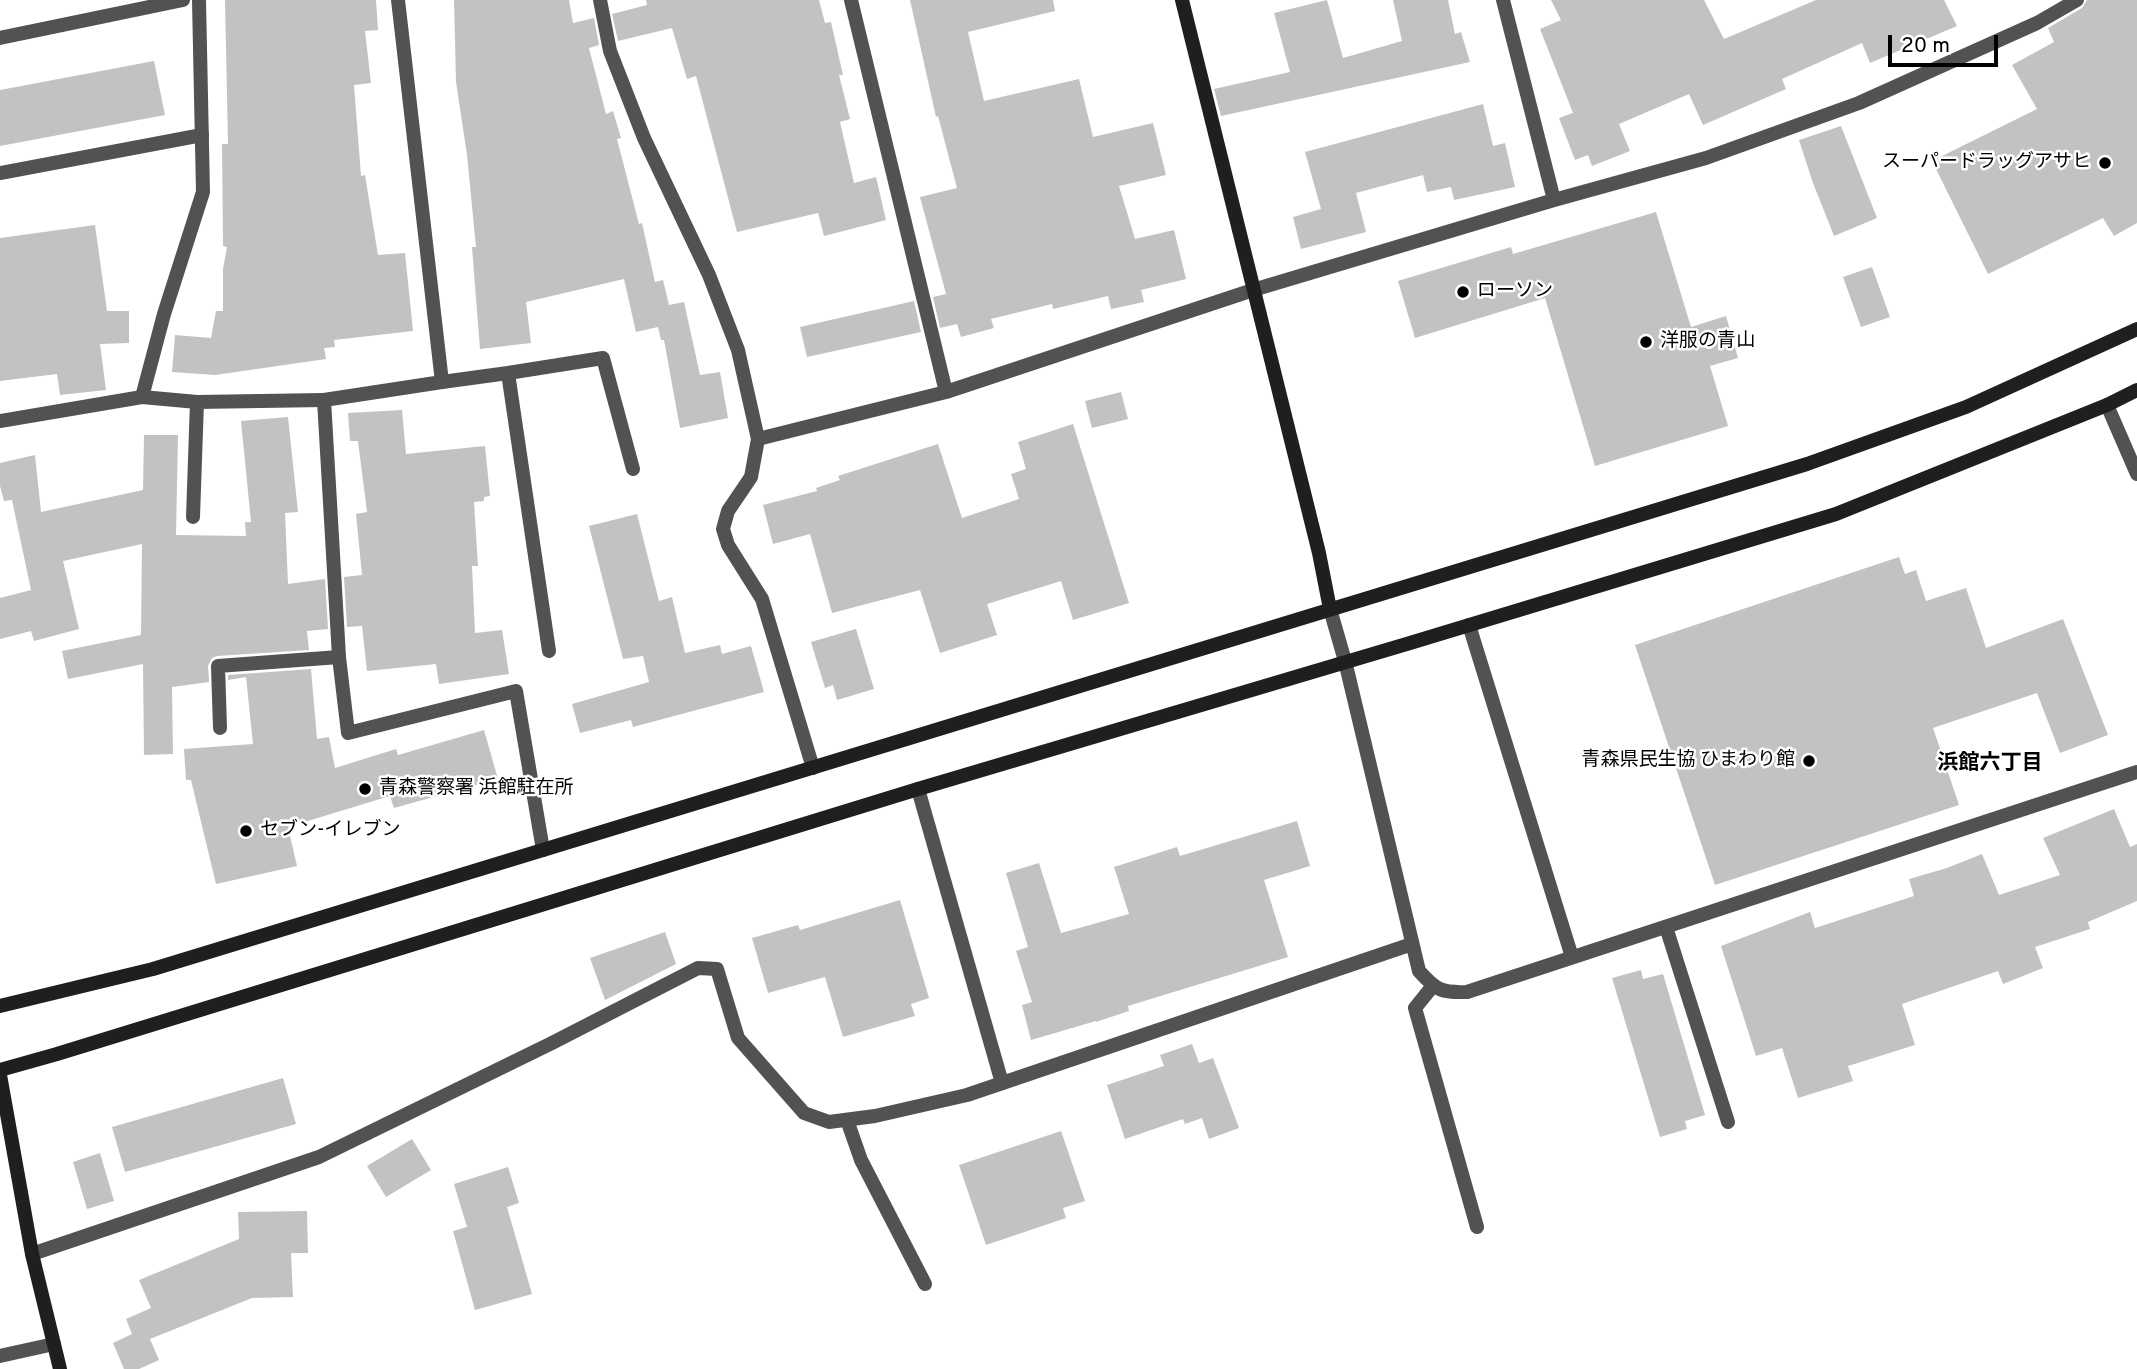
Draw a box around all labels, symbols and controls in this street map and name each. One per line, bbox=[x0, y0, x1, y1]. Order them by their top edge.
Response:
scale bar bbox=[1892, 21, 2002, 65]
text: 20 m bbox=[1901, 33, 1950, 60]
place label: スーパードラッグアサヒ bbox=[1882, 152, 2091, 174]
marker: スーパードラッグアサヒ bbox=[2097, 155, 2113, 171]
place label: ローソン bbox=[1477, 281, 1553, 303]
marker: ローソン bbox=[1455, 284, 1471, 300]
place label: 洋服の青山 bbox=[1660, 331, 1755, 353]
marker: 洋服の青山 bbox=[1638, 334, 1654, 350]
place label: 青森県民生協 ひまわり館 bbox=[1582, 750, 1795, 772]
district label: 浜館六丁目 bbox=[1938, 752, 2042, 778]
marker: 青森県民生協 ひまわり館 bbox=[1801, 753, 1817, 769]
place label: 青森警察署 浜館駐在所 bbox=[379, 778, 573, 800]
marker: 青森警察署 浜館駐在所 bbox=[357, 781, 373, 797]
place label: セブン-イレブン bbox=[260, 820, 401, 842]
marker: セブン-イレブン bbox=[238, 823, 254, 839]

